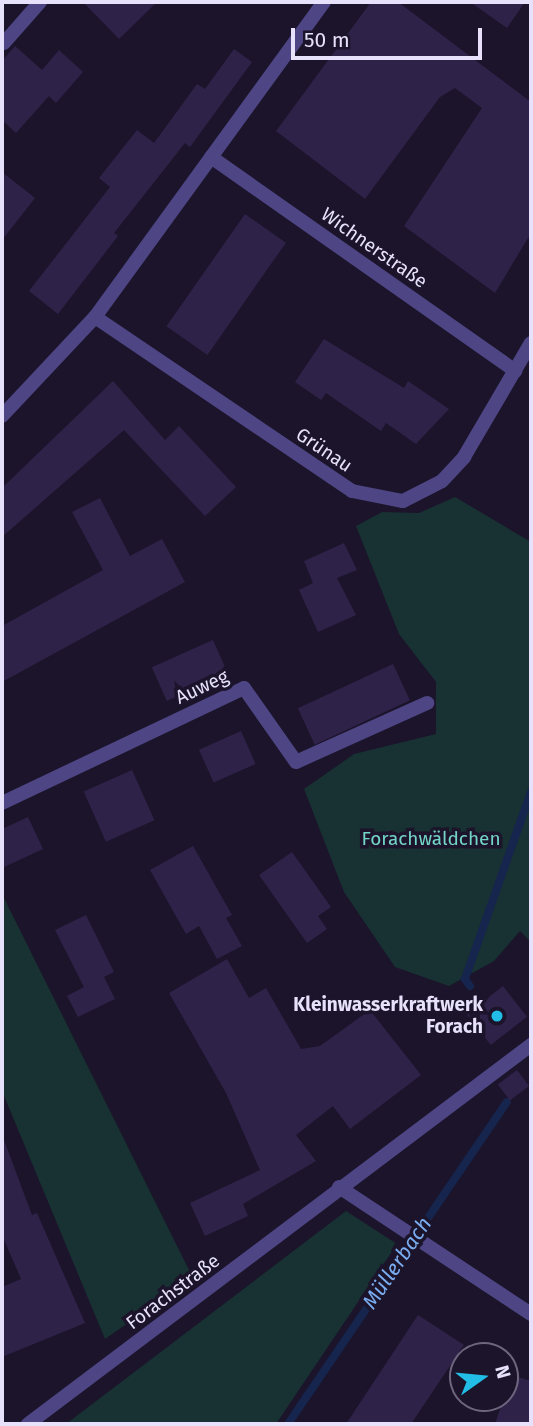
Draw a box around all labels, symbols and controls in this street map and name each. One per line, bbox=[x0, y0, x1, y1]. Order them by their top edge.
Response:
scale bar bbox=[295, 14, 486, 58]
text: 50 m bbox=[304, 27, 350, 53]
street label: Wichnerstraße bbox=[317, 203, 431, 293]
street label: Grünau bbox=[292, 423, 356, 477]
street label: Auweg bbox=[172, 665, 232, 709]
park label: Forachwäldchen bbox=[361, 828, 501, 850]
place label: Kleinwasserkraftwerk Forach bbox=[293, 994, 483, 1038]
marker: Kleinwasserkraftwerk Forach bbox=[489, 1008, 505, 1024]
water label: Müllerbach bbox=[357, 1212, 437, 1314]
street label: Forachstraße bbox=[122, 1249, 224, 1335]
north arrow bbox=[449, 1342, 519, 1412]
text: N bbox=[490, 1363, 516, 1381]

